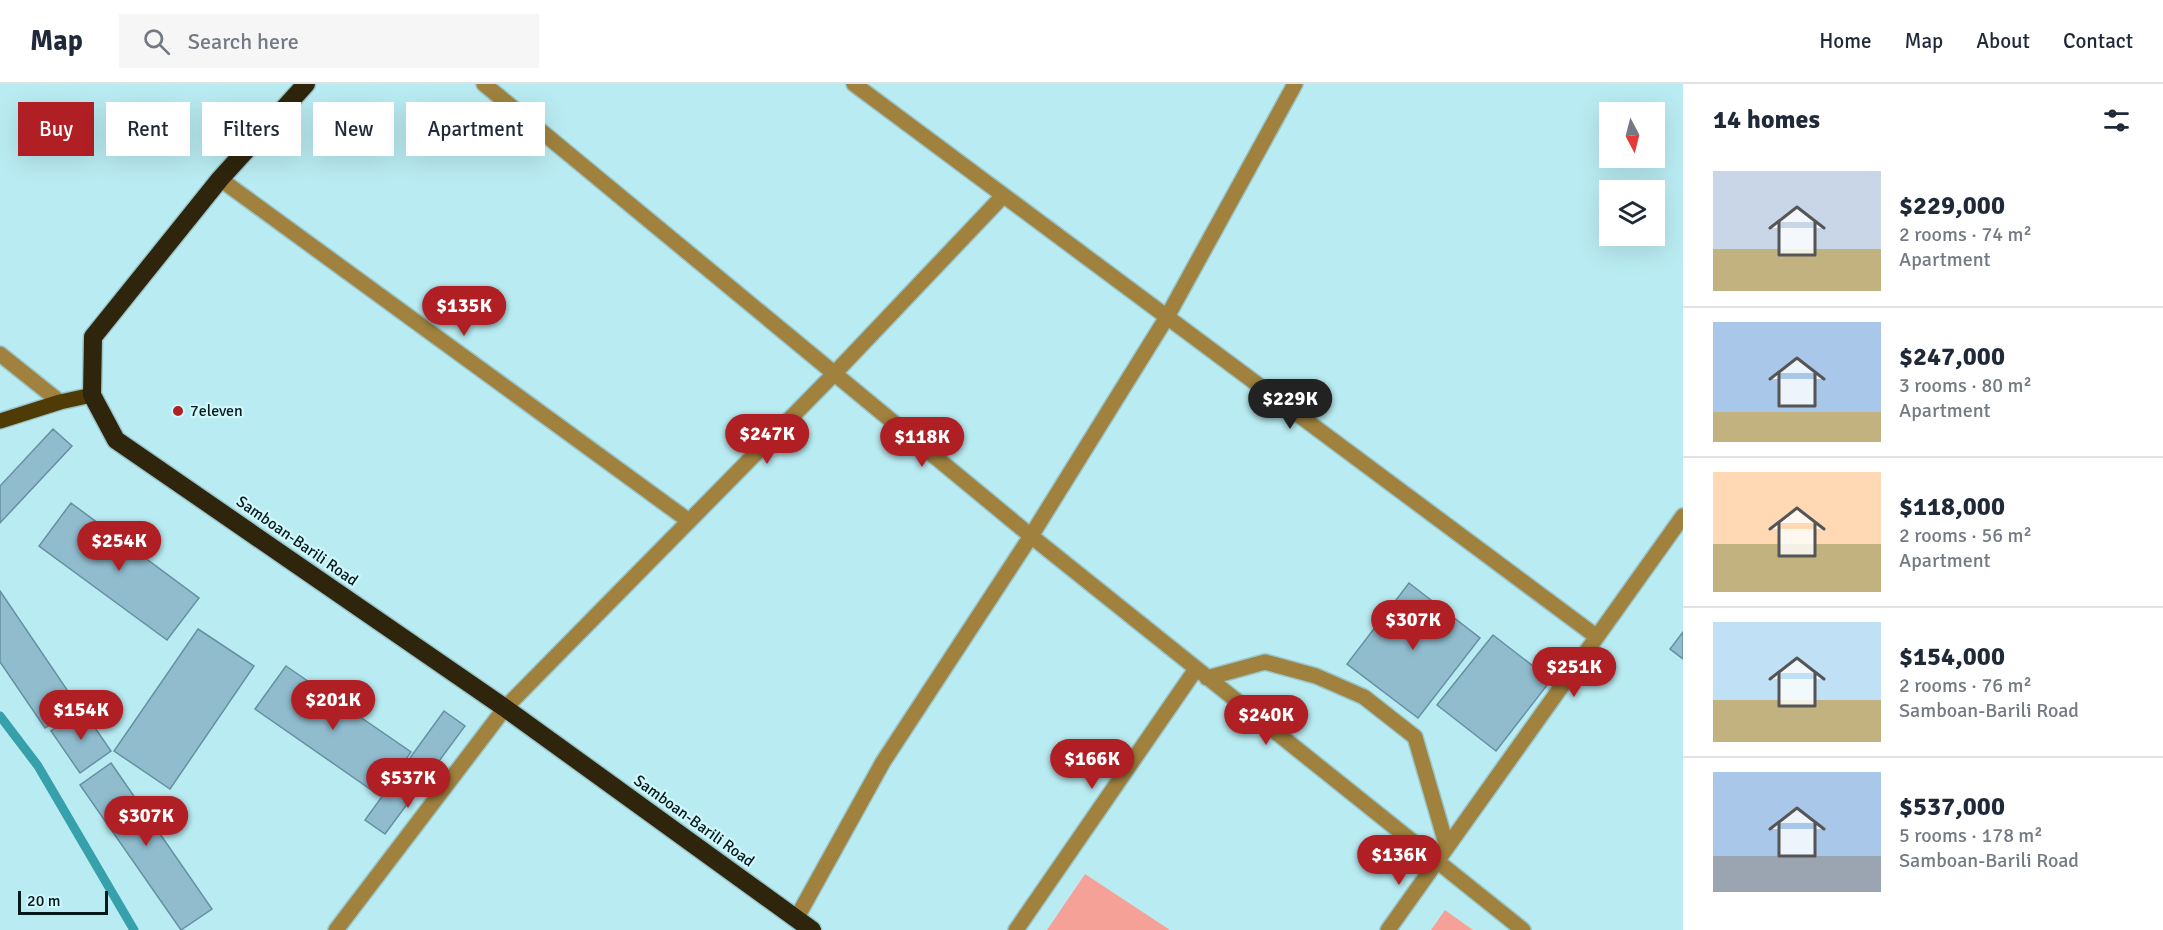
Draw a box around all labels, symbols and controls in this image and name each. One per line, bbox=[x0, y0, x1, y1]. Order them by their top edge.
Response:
search box bbox=[119, 14, 539, 68]
text: Map bbox=[30, 24, 83, 58]
icon: search bbox=[140, 25, 173, 58]
text: Search here bbox=[188, 28, 299, 55]
text: Home bbox=[1819, 28, 1872, 54]
text: Map bbox=[1905, 28, 1943, 54]
text: About bbox=[1976, 28, 2030, 54]
text: Contact bbox=[2063, 28, 2133, 54]
chip: Buy bbox=[18, 102, 94, 156]
chip: Rent bbox=[106, 102, 190, 156]
chip: Filters bbox=[202, 102, 301, 156]
chip: New bbox=[313, 102, 394, 156]
chip: Apartment bbox=[406, 102, 545, 156]
north arrow bbox=[1599, 102, 1665, 168]
map controls bbox=[1599, 102, 1665, 246]
text: 14 homes bbox=[1713, 104, 1820, 136]
icon: filters bbox=[2100, 104, 2133, 137]
button: layers bbox=[1599, 180, 1665, 246]
text: $229,000 bbox=[1899, 190, 2005, 222]
icon: home bbox=[1761, 195, 1833, 267]
text: 2 rooms · 74 m² bbox=[1899, 222, 2032, 247]
text: Apartment bbox=[1899, 247, 1991, 272]
pin: $135K bbox=[422, 286, 506, 337]
text: $135K bbox=[436, 293, 492, 318]
text: $247,000 bbox=[1899, 341, 2005, 373]
icon: home bbox=[1761, 346, 1833, 418]
text: 3 rooms · 80 m² bbox=[1899, 373, 2032, 398]
pin: $229K bbox=[1248, 379, 1332, 430]
text: $229K bbox=[1262, 386, 1318, 411]
text: Apartment bbox=[1899, 398, 1991, 423]
place label: 7eleven bbox=[190, 401, 243, 421]
marker: 7eleven bbox=[171, 404, 185, 418]
pin: $247K bbox=[725, 414, 809, 465]
pin: $118K bbox=[880, 417, 964, 468]
text: $247K bbox=[739, 421, 795, 446]
text: $118K bbox=[894, 424, 950, 449]
text: $118,000 bbox=[1899, 491, 2005, 523]
street label: Samboan-Barili Road bbox=[232, 492, 362, 590]
icon: home bbox=[1761, 496, 1833, 568]
pin: $254K bbox=[77, 521, 161, 572]
text: 2 rooms · 56 m² bbox=[1899, 523, 2032, 548]
text: $254K bbox=[91, 528, 147, 553]
text: Apartment bbox=[1899, 548, 1991, 573]
pin: $307K bbox=[1371, 600, 1455, 651]
text: $307K bbox=[1385, 607, 1441, 632]
text: $154,000 bbox=[1899, 641, 2005, 673]
icon: home bbox=[1761, 646, 1833, 718]
pin: $251K bbox=[1532, 647, 1616, 698]
text: $251K bbox=[1546, 654, 1602, 679]
text: 2 rooms · 76 m² bbox=[1899, 673, 2032, 698]
pin: $201K bbox=[291, 680, 375, 731]
text: $201K bbox=[305, 687, 361, 712]
pin: $154K bbox=[39, 690, 123, 741]
pin: $240K bbox=[1224, 695, 1308, 746]
text: $154K bbox=[53, 697, 109, 722]
text: Samboan-Barili Road bbox=[1899, 698, 2079, 723]
text: $240K bbox=[1238, 702, 1294, 727]
pin: $166K bbox=[1050, 739, 1134, 790]
text: $166K bbox=[1064, 746, 1120, 771]
pin: $537K bbox=[366, 758, 450, 809]
text: $537K bbox=[380, 765, 436, 790]
street label: Samboan-Barili Road bbox=[630, 771, 758, 871]
text: $537,000 bbox=[1899, 791, 2005, 823]
pin: $307K bbox=[104, 796, 188, 847]
icon: home bbox=[1761, 796, 1833, 868]
text: $307K bbox=[118, 803, 174, 828]
text: 5 rooms · 178 m² bbox=[1899, 823, 2043, 848]
pin: $136K bbox=[1357, 835, 1441, 886]
text: $136K bbox=[1371, 842, 1427, 867]
text: Samboan-Barili Road bbox=[1899, 848, 2079, 873]
scale bar bbox=[18, 888, 108, 916]
text: 20 m bbox=[27, 891, 61, 911]

